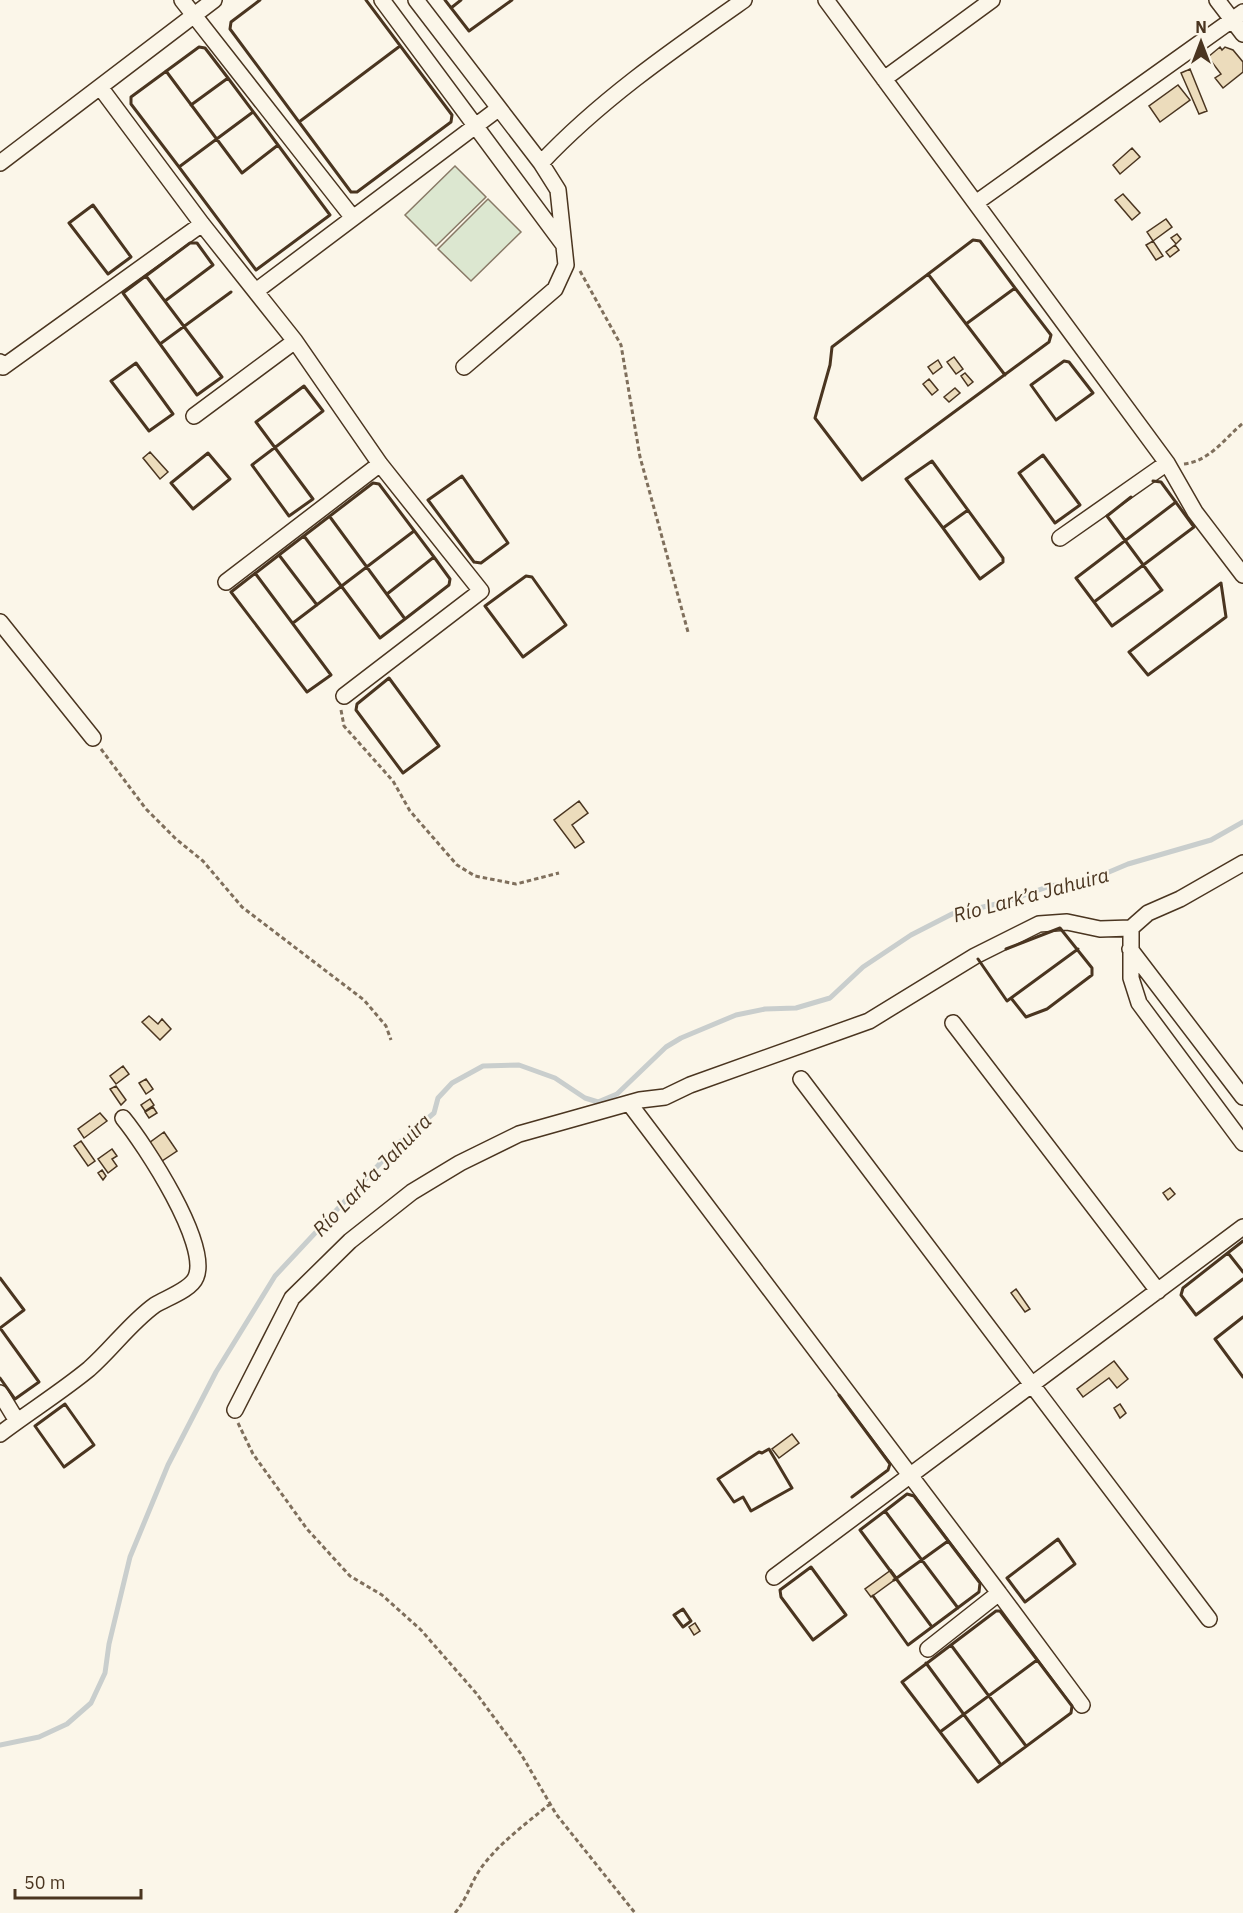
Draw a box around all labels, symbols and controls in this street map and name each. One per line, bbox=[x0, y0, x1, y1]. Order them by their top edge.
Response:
north arrow bbox=[1171, 12, 1231, 72]
text: N bbox=[1195, 17, 1207, 37]
water label: Río Lark’a Jahuira bbox=[950, 861, 1112, 928]
water label: Río Lark’a Jahuira bbox=[306, 1108, 437, 1242]
scale bar bbox=[15, 1862, 141, 1900]
text: 50 m bbox=[24, 1871, 66, 1894]

